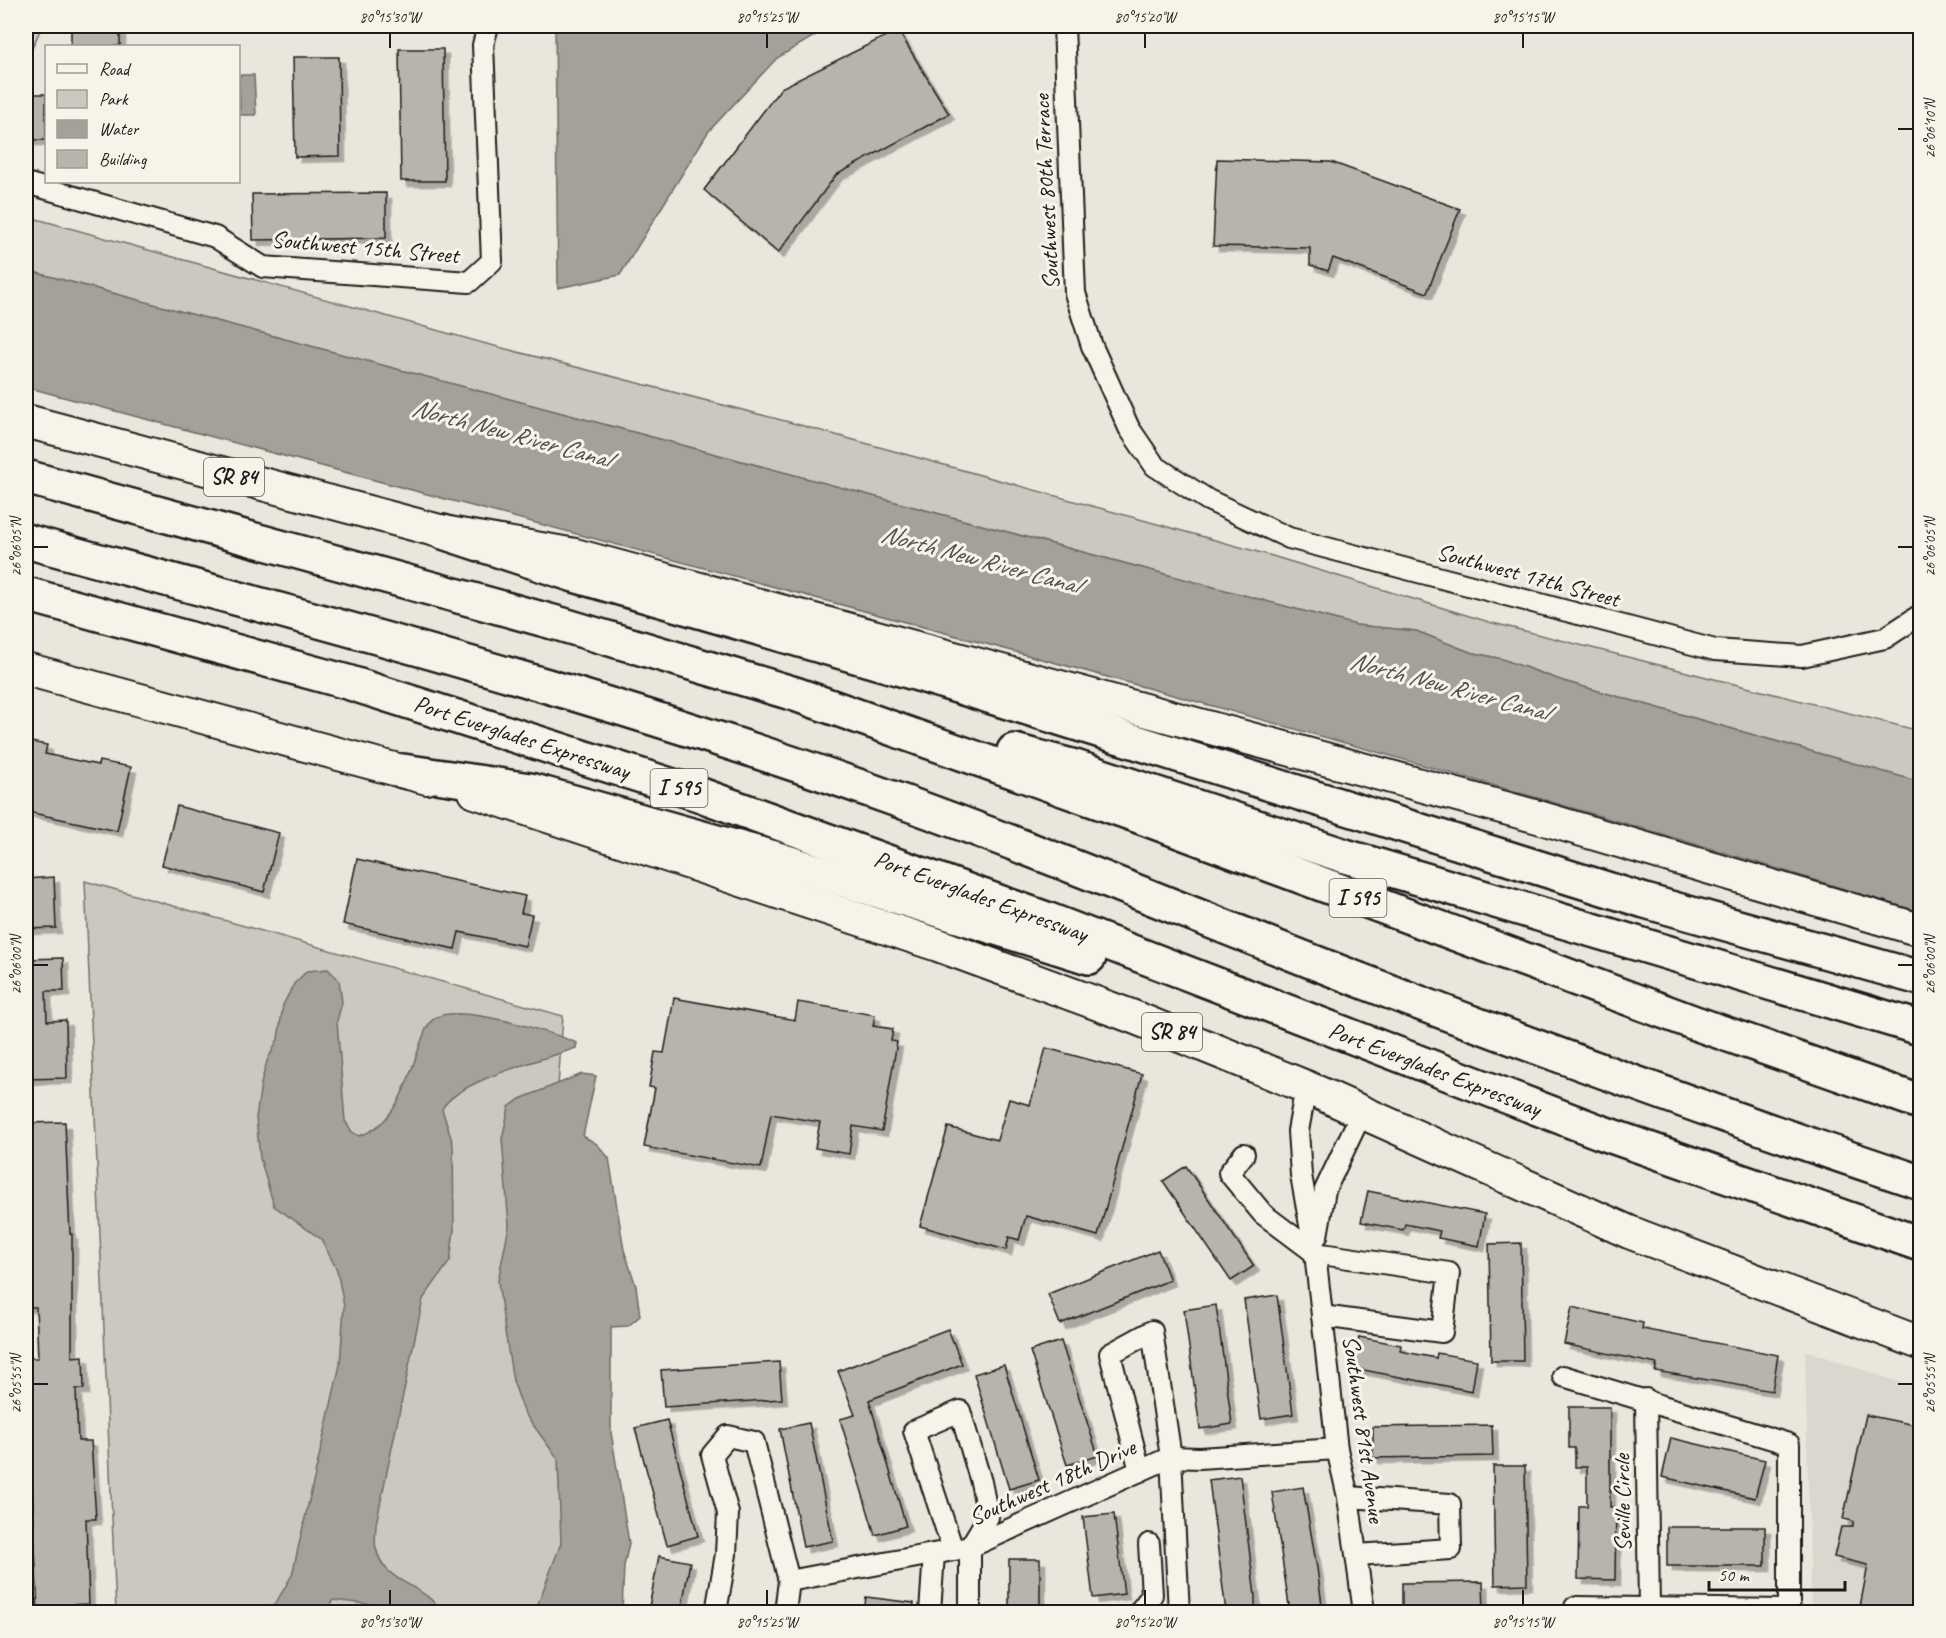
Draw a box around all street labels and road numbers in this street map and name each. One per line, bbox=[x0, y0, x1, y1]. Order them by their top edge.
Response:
street label: Southwest 80th Terrace bbox=[1026, 91, 1066, 291]
street label: Southwest 15th Street bbox=[270, 224, 462, 270]
road number: SR 84 bbox=[204, 458, 264, 496]
street label: Southwest 17th Street bbox=[1433, 536, 1625, 614]
street label: Port Everglades Expressway bbox=[410, 688, 635, 787]
road number: I 595 bbox=[650, 769, 708, 807]
street label: Port Everglades Expressway bbox=[870, 843, 1094, 949]
road number: I 595 bbox=[1330, 879, 1386, 917]
road number: SR 84 bbox=[1142, 1013, 1202, 1051]
street label: Port Everglades Expressway bbox=[1325, 1015, 1547, 1124]
street label: Southwest 81st Avenue bbox=[1336, 1334, 1392, 1527]
street label: Southwest 18th Drive bbox=[964, 1431, 1142, 1532]
street label: Seville Circle bbox=[1606, 1452, 1638, 1552]

